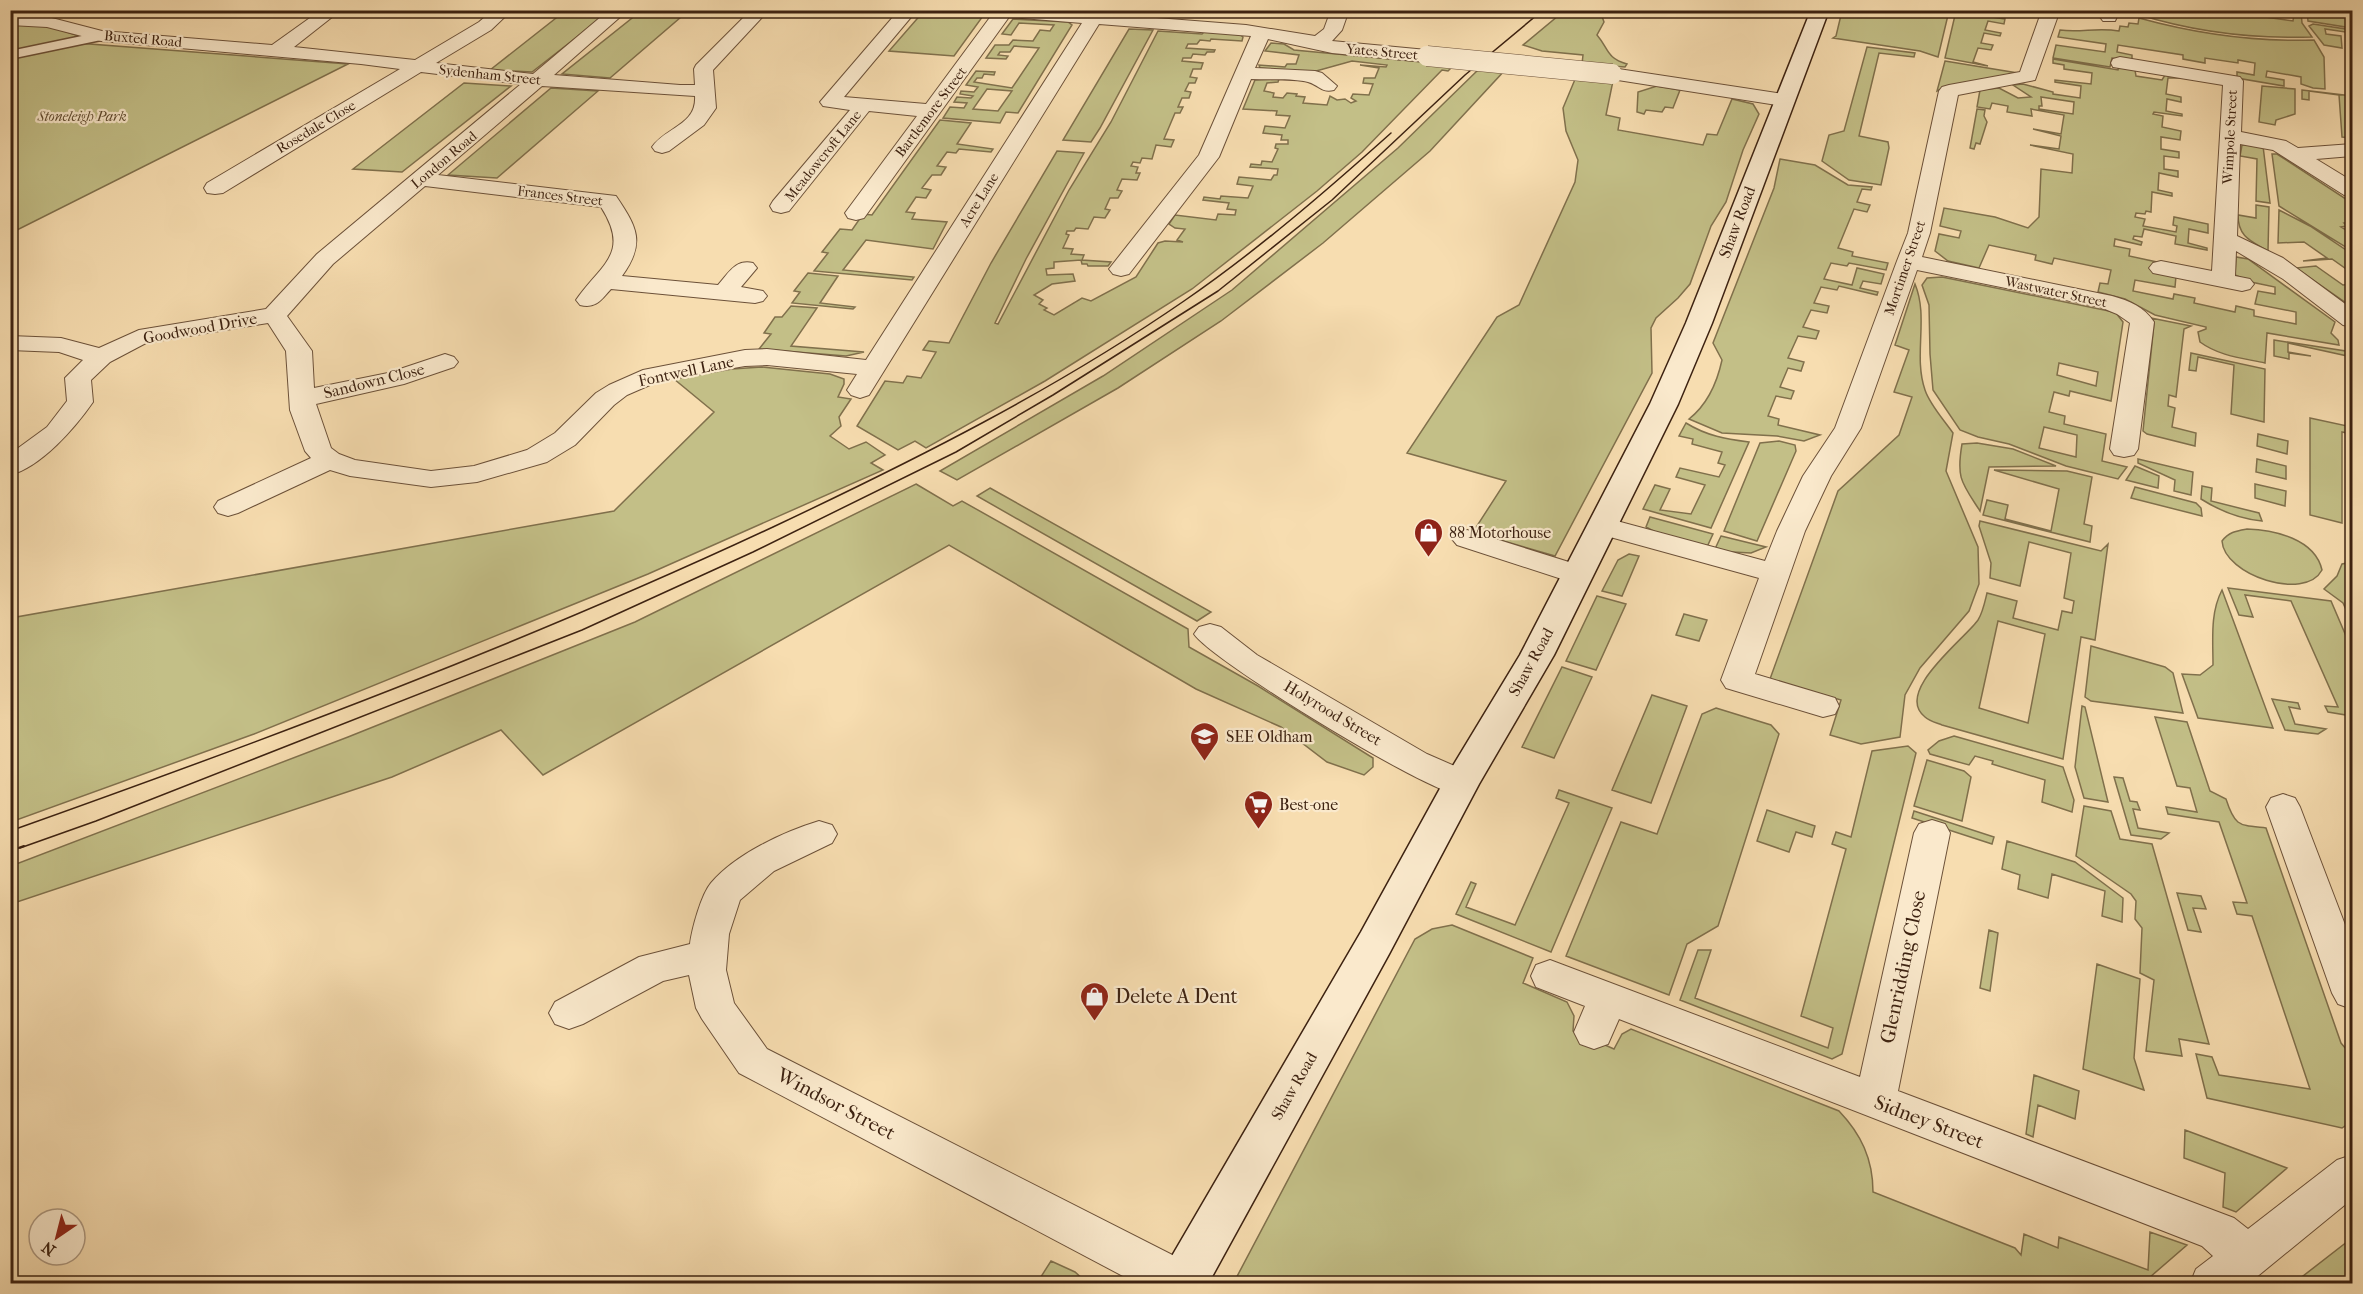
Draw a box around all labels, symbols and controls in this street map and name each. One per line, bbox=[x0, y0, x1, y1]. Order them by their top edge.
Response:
street label: Buxted Road bbox=[103, 27, 183, 51]
street label: Yates Street bbox=[1344, 40, 1419, 64]
street label: Sydenham Street bbox=[438, 61, 542, 89]
street label: Bartlemore Street bbox=[892, 64, 970, 160]
street label: Wimpole Street bbox=[2219, 89, 2241, 186]
street label: Rosedale Close bbox=[273, 97, 359, 157]
street label: Meadowcroft Lane bbox=[781, 107, 865, 205]
park label: Stoneleigh Park bbox=[36, 108, 127, 125]
street label: London Road bbox=[408, 127, 481, 192]
street label: Acre Lane bbox=[955, 170, 1002, 231]
street label: Frances Street bbox=[516, 182, 604, 210]
street label: Shaw Road bbox=[1715, 183, 1759, 261]
street label: Mortimer Street bbox=[1881, 218, 1929, 318]
street label: Wastwater Street bbox=[2002, 273, 2109, 311]
street label: Goodwood Drive bbox=[142, 309, 258, 347]
street label: Fontwell Lane bbox=[636, 352, 736, 390]
street label: Sandown Close bbox=[322, 359, 426, 403]
shop icon: 88 Motorhouse bbox=[1412, 516, 1444, 558]
place label: 88 Motorhouse bbox=[1449, 523, 1551, 542]
street label: Shaw Road bbox=[1504, 624, 1558, 700]
street label: Holyrood Street bbox=[1281, 676, 1385, 750]
school or university icon: SEE Oldham bbox=[1189, 720, 1221, 762]
place label: SEE Oldham bbox=[1226, 727, 1313, 746]
supermarket icon: Best-one bbox=[1242, 788, 1274, 830]
place label: Best-one bbox=[1279, 795, 1338, 814]
street label: Glenridding Close bbox=[1876, 888, 1930, 1046]
shop icon: Delete A Dent bbox=[1078, 980, 1110, 1022]
place label: Delete A Dent bbox=[1115, 985, 1238, 1008]
street label: Shaw Road bbox=[1267, 1048, 1321, 1123]
street label: Windsor Street bbox=[772, 1063, 899, 1145]
street label: Sidney Street bbox=[1871, 1091, 1987, 1153]
north arrow bbox=[27, 1207, 87, 1267]
text: N bbox=[38, 1237, 59, 1260]

